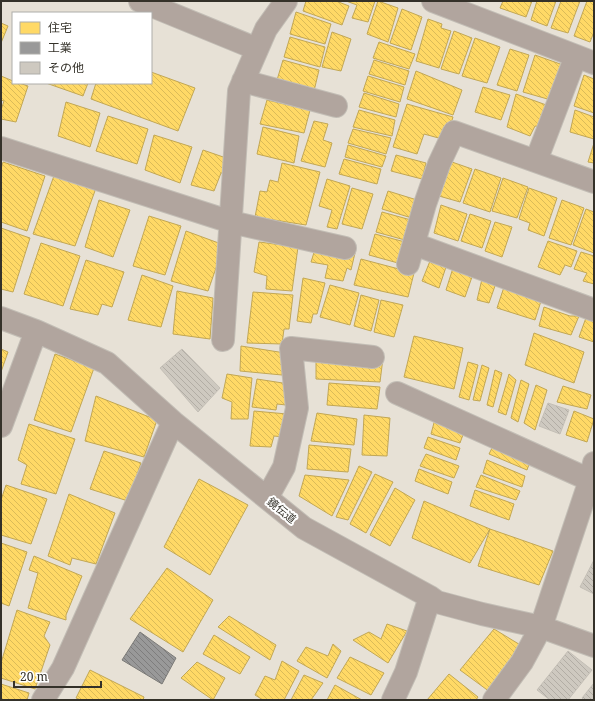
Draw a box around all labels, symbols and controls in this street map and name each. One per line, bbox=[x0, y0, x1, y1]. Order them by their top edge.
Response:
legend bbox=[12, 12, 152, 84]
text: 住宅 bbox=[48, 19, 72, 36]
text: 工業 bbox=[48, 39, 72, 56]
text: その他 bbox=[48, 59, 84, 76]
street label: 鏡伝道 bbox=[264, 494, 300, 526]
scale bar bbox=[14, 663, 101, 689]
text: 20 m bbox=[20, 668, 48, 685]

